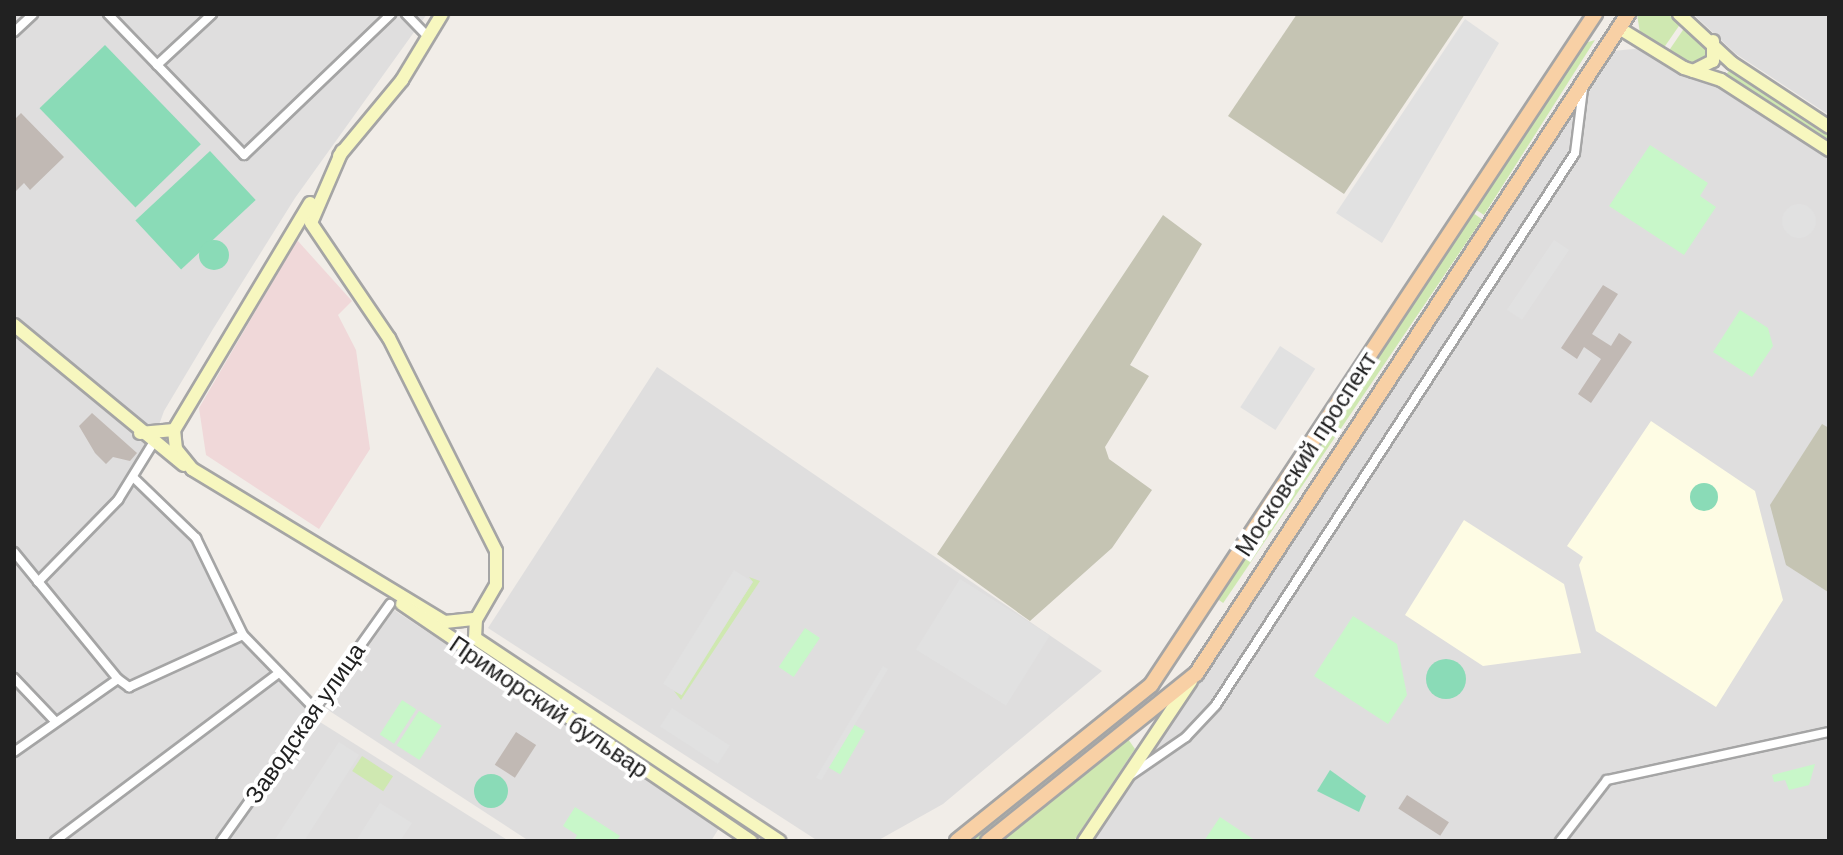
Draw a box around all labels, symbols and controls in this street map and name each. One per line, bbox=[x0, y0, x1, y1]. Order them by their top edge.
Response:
street label: Московский проспект bbox=[1229, 346, 1383, 562]
street label: Приморский бульвар bbox=[444, 630, 654, 784]
street label: Заводская улица bbox=[239, 637, 371, 809]

